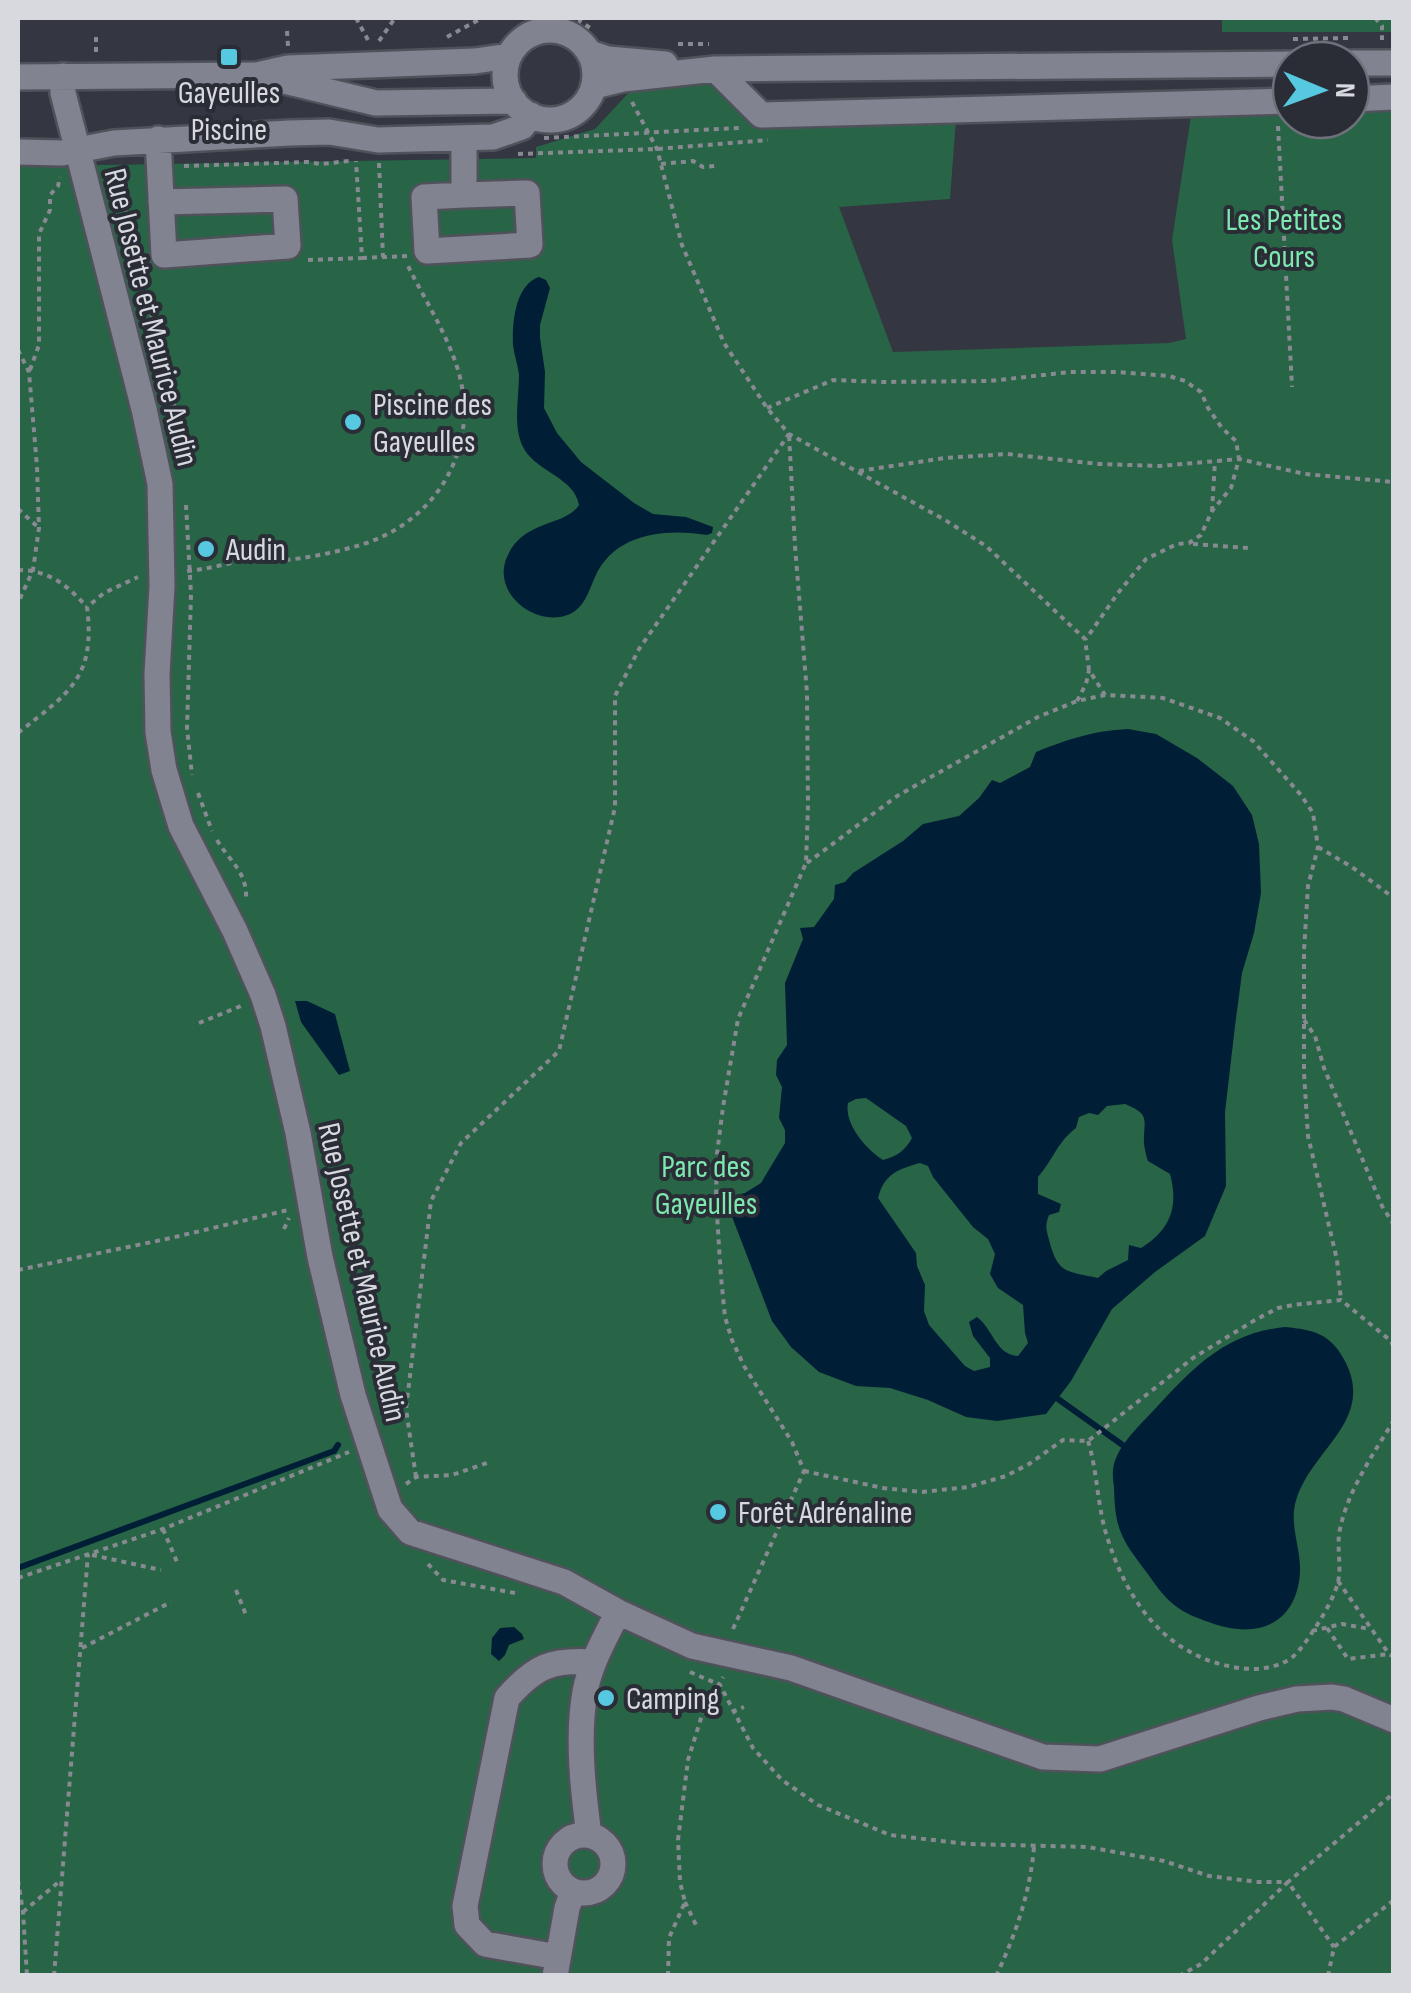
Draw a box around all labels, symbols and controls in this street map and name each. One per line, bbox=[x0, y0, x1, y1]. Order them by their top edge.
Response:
north arrow bbox=[1271, 40, 1371, 140]
marker: Gayeulles Piscine bbox=[218, 46, 240, 68]
place label: Gayeulles Piscine bbox=[178, 74, 280, 150]
text: N bbox=[1328, 83, 1361, 98]
street label: Rue Josette et Maurice Audin bbox=[95, 164, 206, 470]
park label: Les Petites Cours bbox=[1226, 201, 1342, 277]
place label: Piscine des Gayeulles bbox=[373, 386, 492, 462]
marker: Piscine des Gayeulles bbox=[342, 411, 364, 433]
place label: Audin bbox=[225, 531, 286, 570]
marker: Audin bbox=[195, 538, 217, 560]
street label: Rue Josette et Maurice Audin bbox=[308, 1119, 415, 1426]
park label: Parc des Gayeulles bbox=[655, 1148, 757, 1224]
place label: Forêt Adrénaline bbox=[738, 1494, 913, 1533]
marker: Forêt Adrénaline bbox=[707, 1501, 729, 1523]
place label: Camping bbox=[626, 1680, 720, 1719]
marker: Camping bbox=[595, 1687, 617, 1709]

